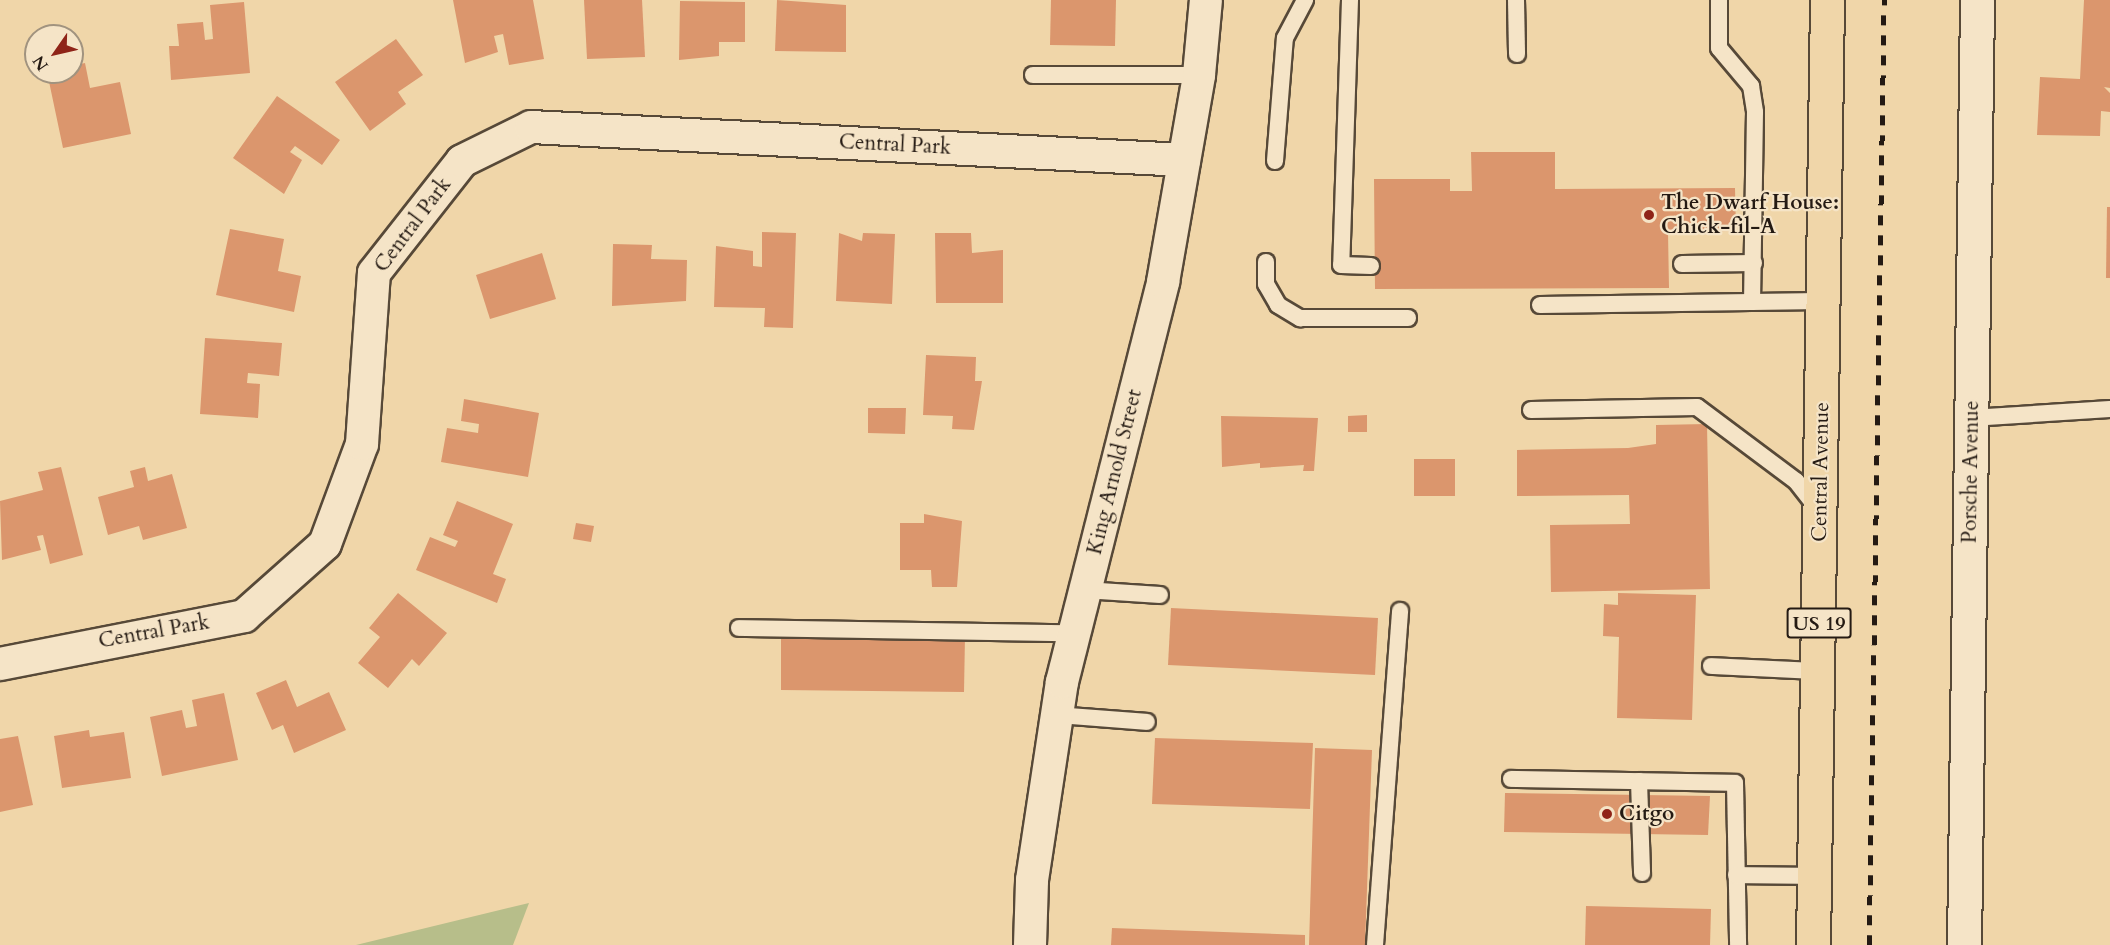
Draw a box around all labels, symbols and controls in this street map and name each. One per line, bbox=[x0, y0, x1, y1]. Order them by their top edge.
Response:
north arrow bbox=[24, 24, 84, 84]
text: N bbox=[28, 51, 54, 75]
street label: Central Park bbox=[838, 129, 952, 161]
street label: Central Park bbox=[369, 173, 457, 277]
place label: The Dwarf House: Chick-fil-A bbox=[1661, 190, 1839, 240]
marker: The Dwarf House: Chick-fil-A bbox=[1642, 208, 1656, 222]
street label: King Arnold Street bbox=[1082, 387, 1148, 557]
street label: Porsche Avenue bbox=[1957, 400, 1985, 544]
street label: Central Avenue bbox=[1807, 402, 1835, 542]
road number: US 19 bbox=[1786, 606, 1852, 640]
street label: Central Park bbox=[97, 610, 211, 654]
place label: Citgo bbox=[1619, 801, 1674, 827]
marker: Citgo bbox=[1600, 807, 1614, 821]

